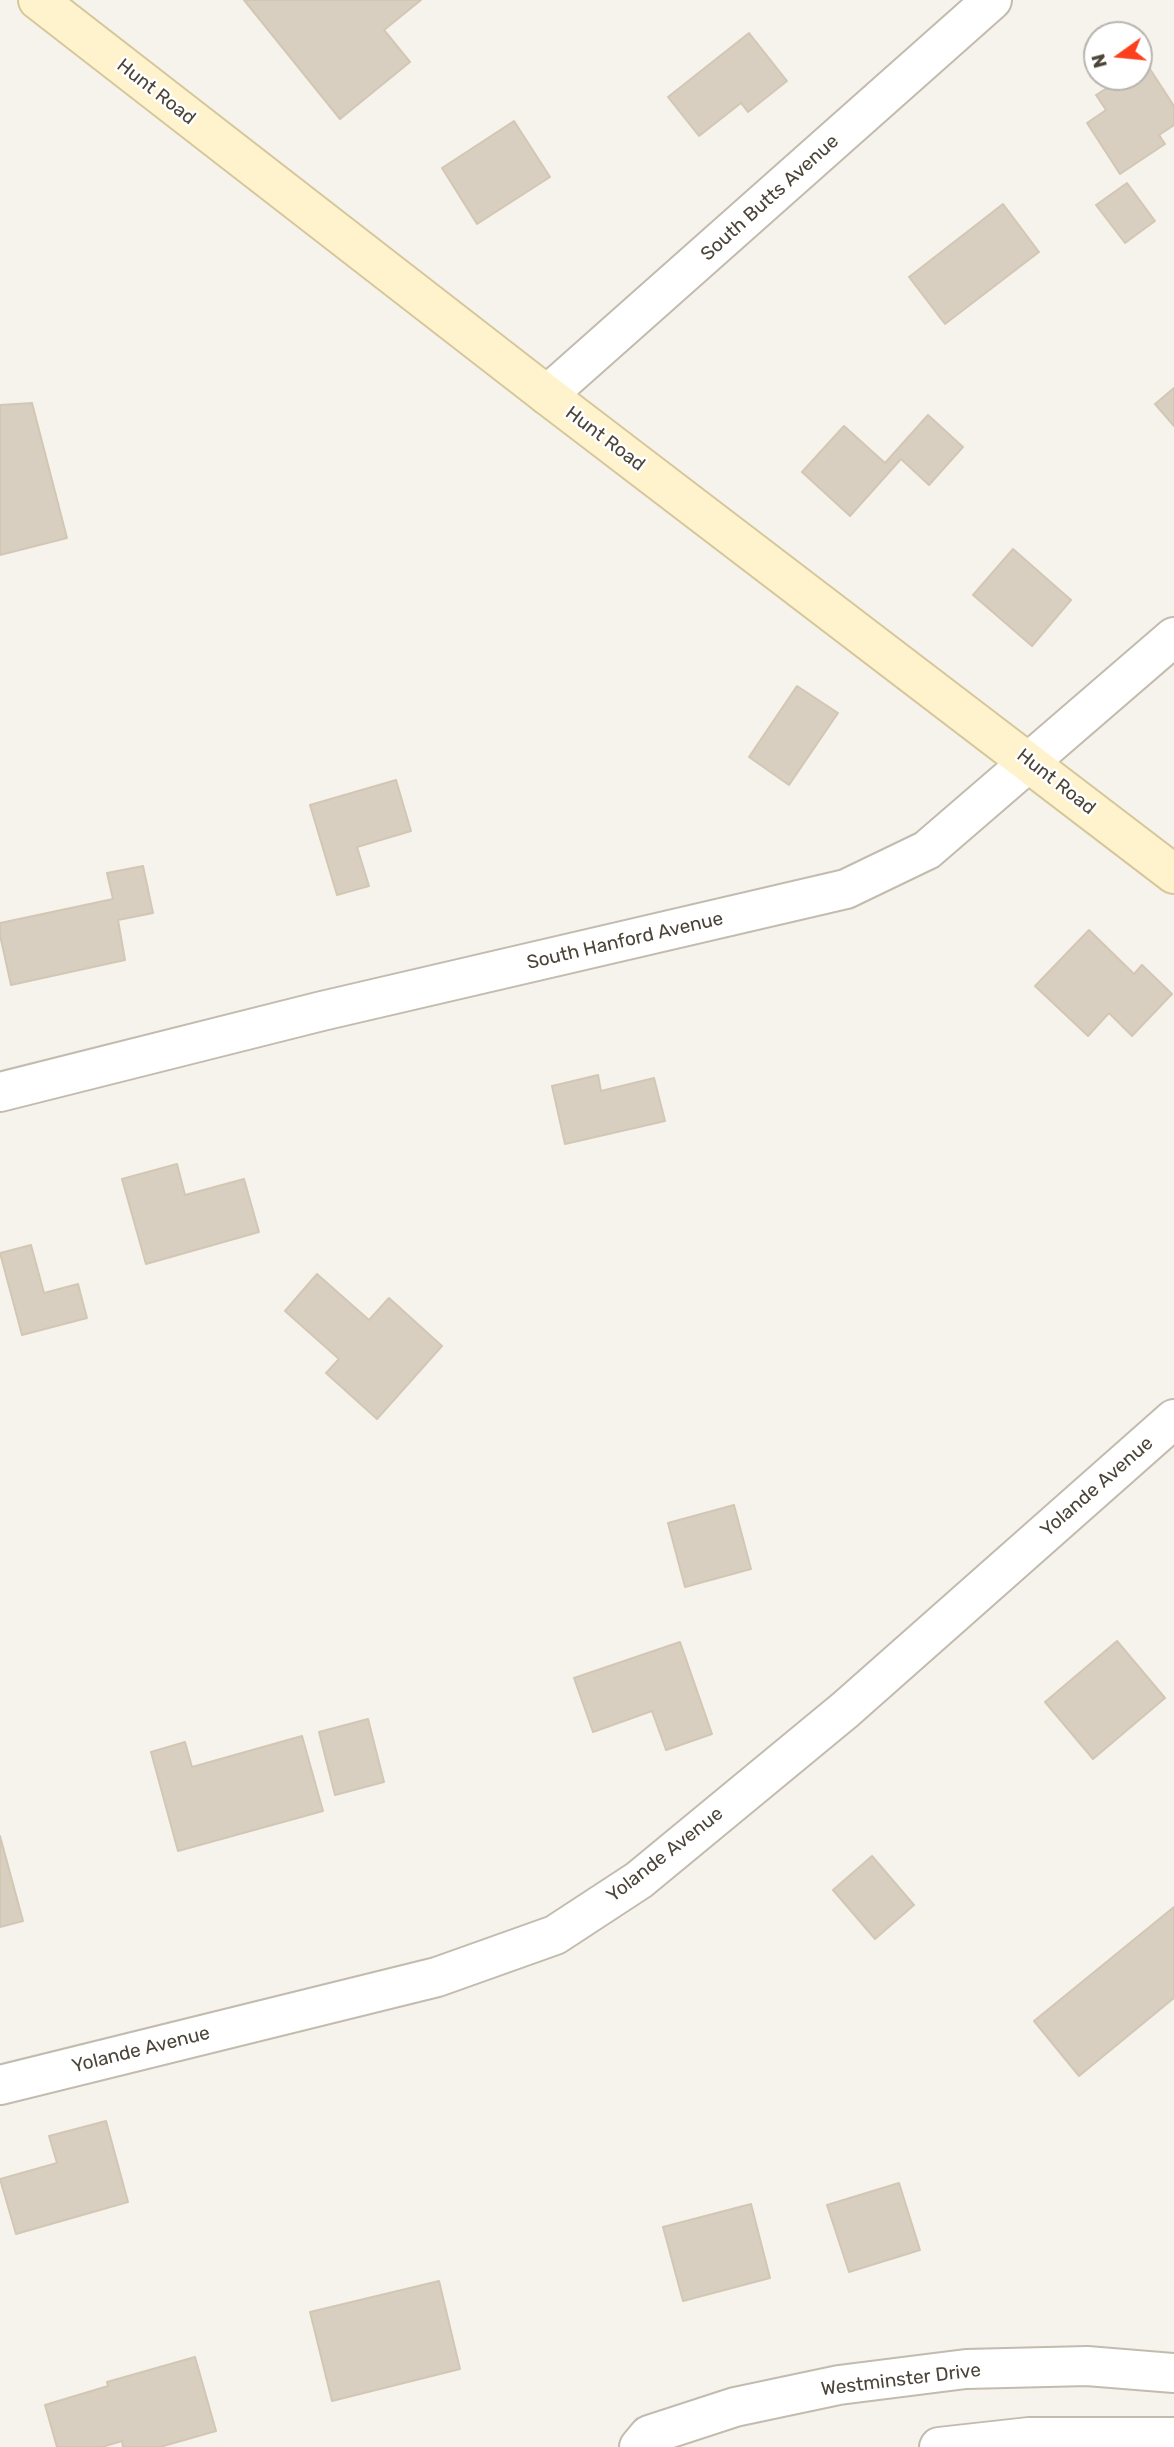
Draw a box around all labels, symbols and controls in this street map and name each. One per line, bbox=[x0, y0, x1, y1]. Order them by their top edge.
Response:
north arrow bbox=[1083, 21, 1153, 91]
text: N bbox=[1086, 51, 1112, 71]
street label: Hunt Road bbox=[112, 54, 200, 130]
street label: South Butts Avenue bbox=[696, 130, 844, 266]
street label: Hunt Road bbox=[561, 402, 649, 476]
street label: Hunt Road bbox=[1012, 744, 1100, 820]
street label: South Hanford Avenue bbox=[525, 907, 725, 975]
street label: Yolande Avenue bbox=[1036, 1432, 1158, 1542]
street label: Yolande Avenue bbox=[602, 1803, 728, 1907]
street label: Yolande Avenue bbox=[70, 2022, 212, 2078]
street label: Westminster Drive bbox=[820, 2359, 982, 2401]

